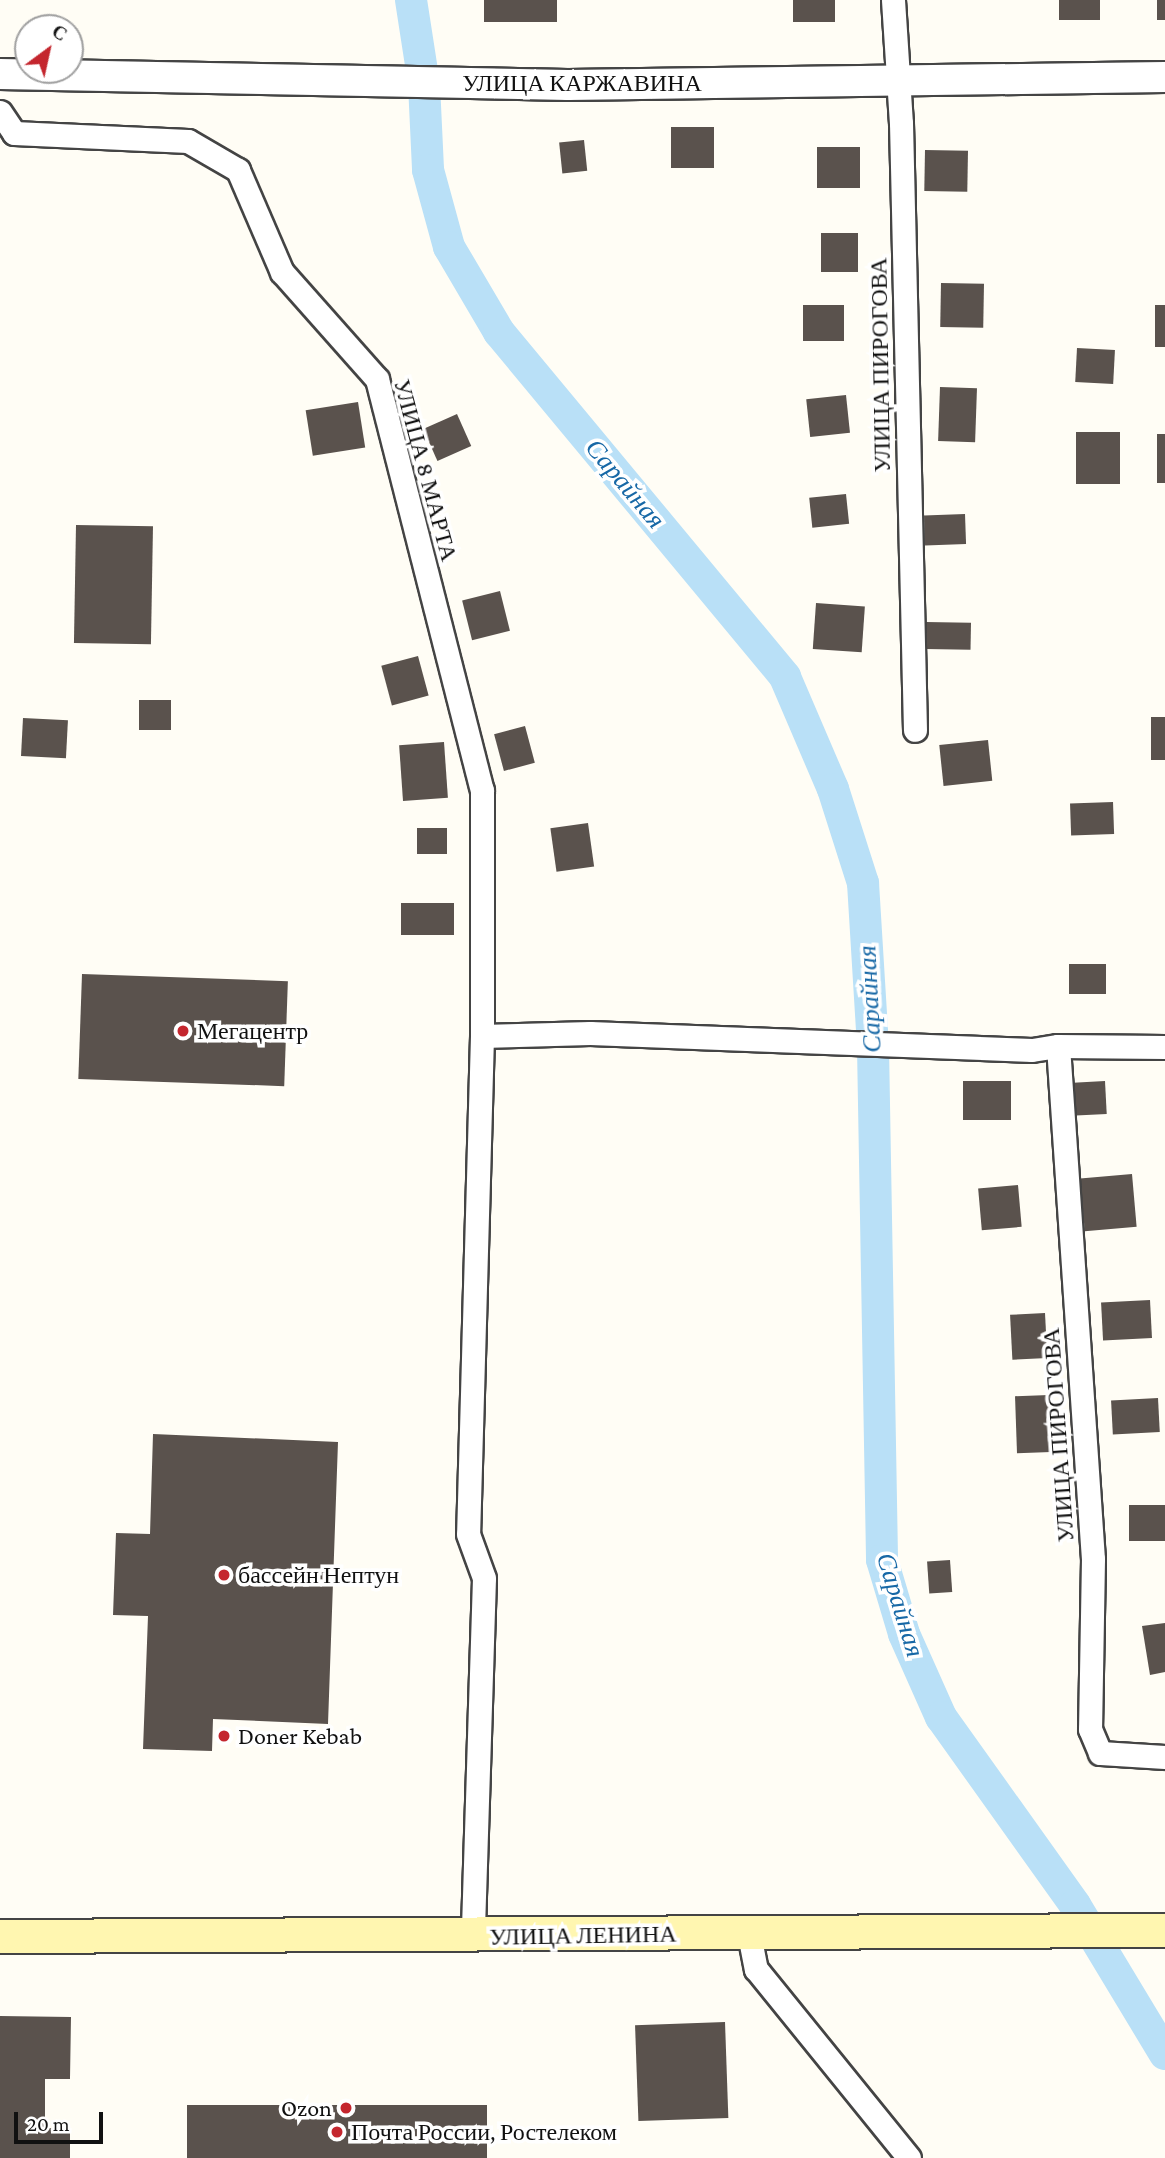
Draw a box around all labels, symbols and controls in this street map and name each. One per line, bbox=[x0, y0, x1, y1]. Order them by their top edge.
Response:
north arrow bbox=[14, 14, 84, 84]
text: С bbox=[48, 20, 71, 45]
street label: УЛИЦА КАРЖАВИНА bbox=[462, 69, 702, 97]
street label: УЛИЦА ПИРОГОВА bbox=[864, 257, 896, 473]
street label: УЛИЦА 8 МАРТА bbox=[388, 376, 464, 564]
water label: Сарайная bbox=[578, 433, 672, 535]
water label: Сарайная bbox=[852, 945, 888, 1053]
place label: Мегацентр bbox=[197, 1017, 308, 1045]
marker: Мегацентр bbox=[175, 1023, 191, 1039]
street label: УЛИЦА ПИРОГОВА bbox=[1036, 1327, 1080, 1543]
water label: Сарайная bbox=[869, 1549, 931, 1661]
place label: бассейн Нептун bbox=[238, 1561, 399, 1589]
marker: бассейн Нептун bbox=[216, 1567, 232, 1583]
place label: Doner Kebab bbox=[238, 1722, 362, 1750]
marker: Doner Kebab bbox=[216, 1728, 232, 1744]
street label: УЛИЦА ЛЕНИНА bbox=[489, 1919, 677, 1951]
place label: Ozon bbox=[281, 2094, 332, 2122]
scale bar bbox=[18, 2098, 107, 2142]
marker: Ozon bbox=[338, 2100, 354, 2116]
text: 20 m bbox=[27, 2112, 70, 2136]
place label: Почта России, Ростелеком bbox=[351, 2118, 617, 2146]
marker: Почта России, Ростелеком bbox=[329, 2124, 345, 2140]

